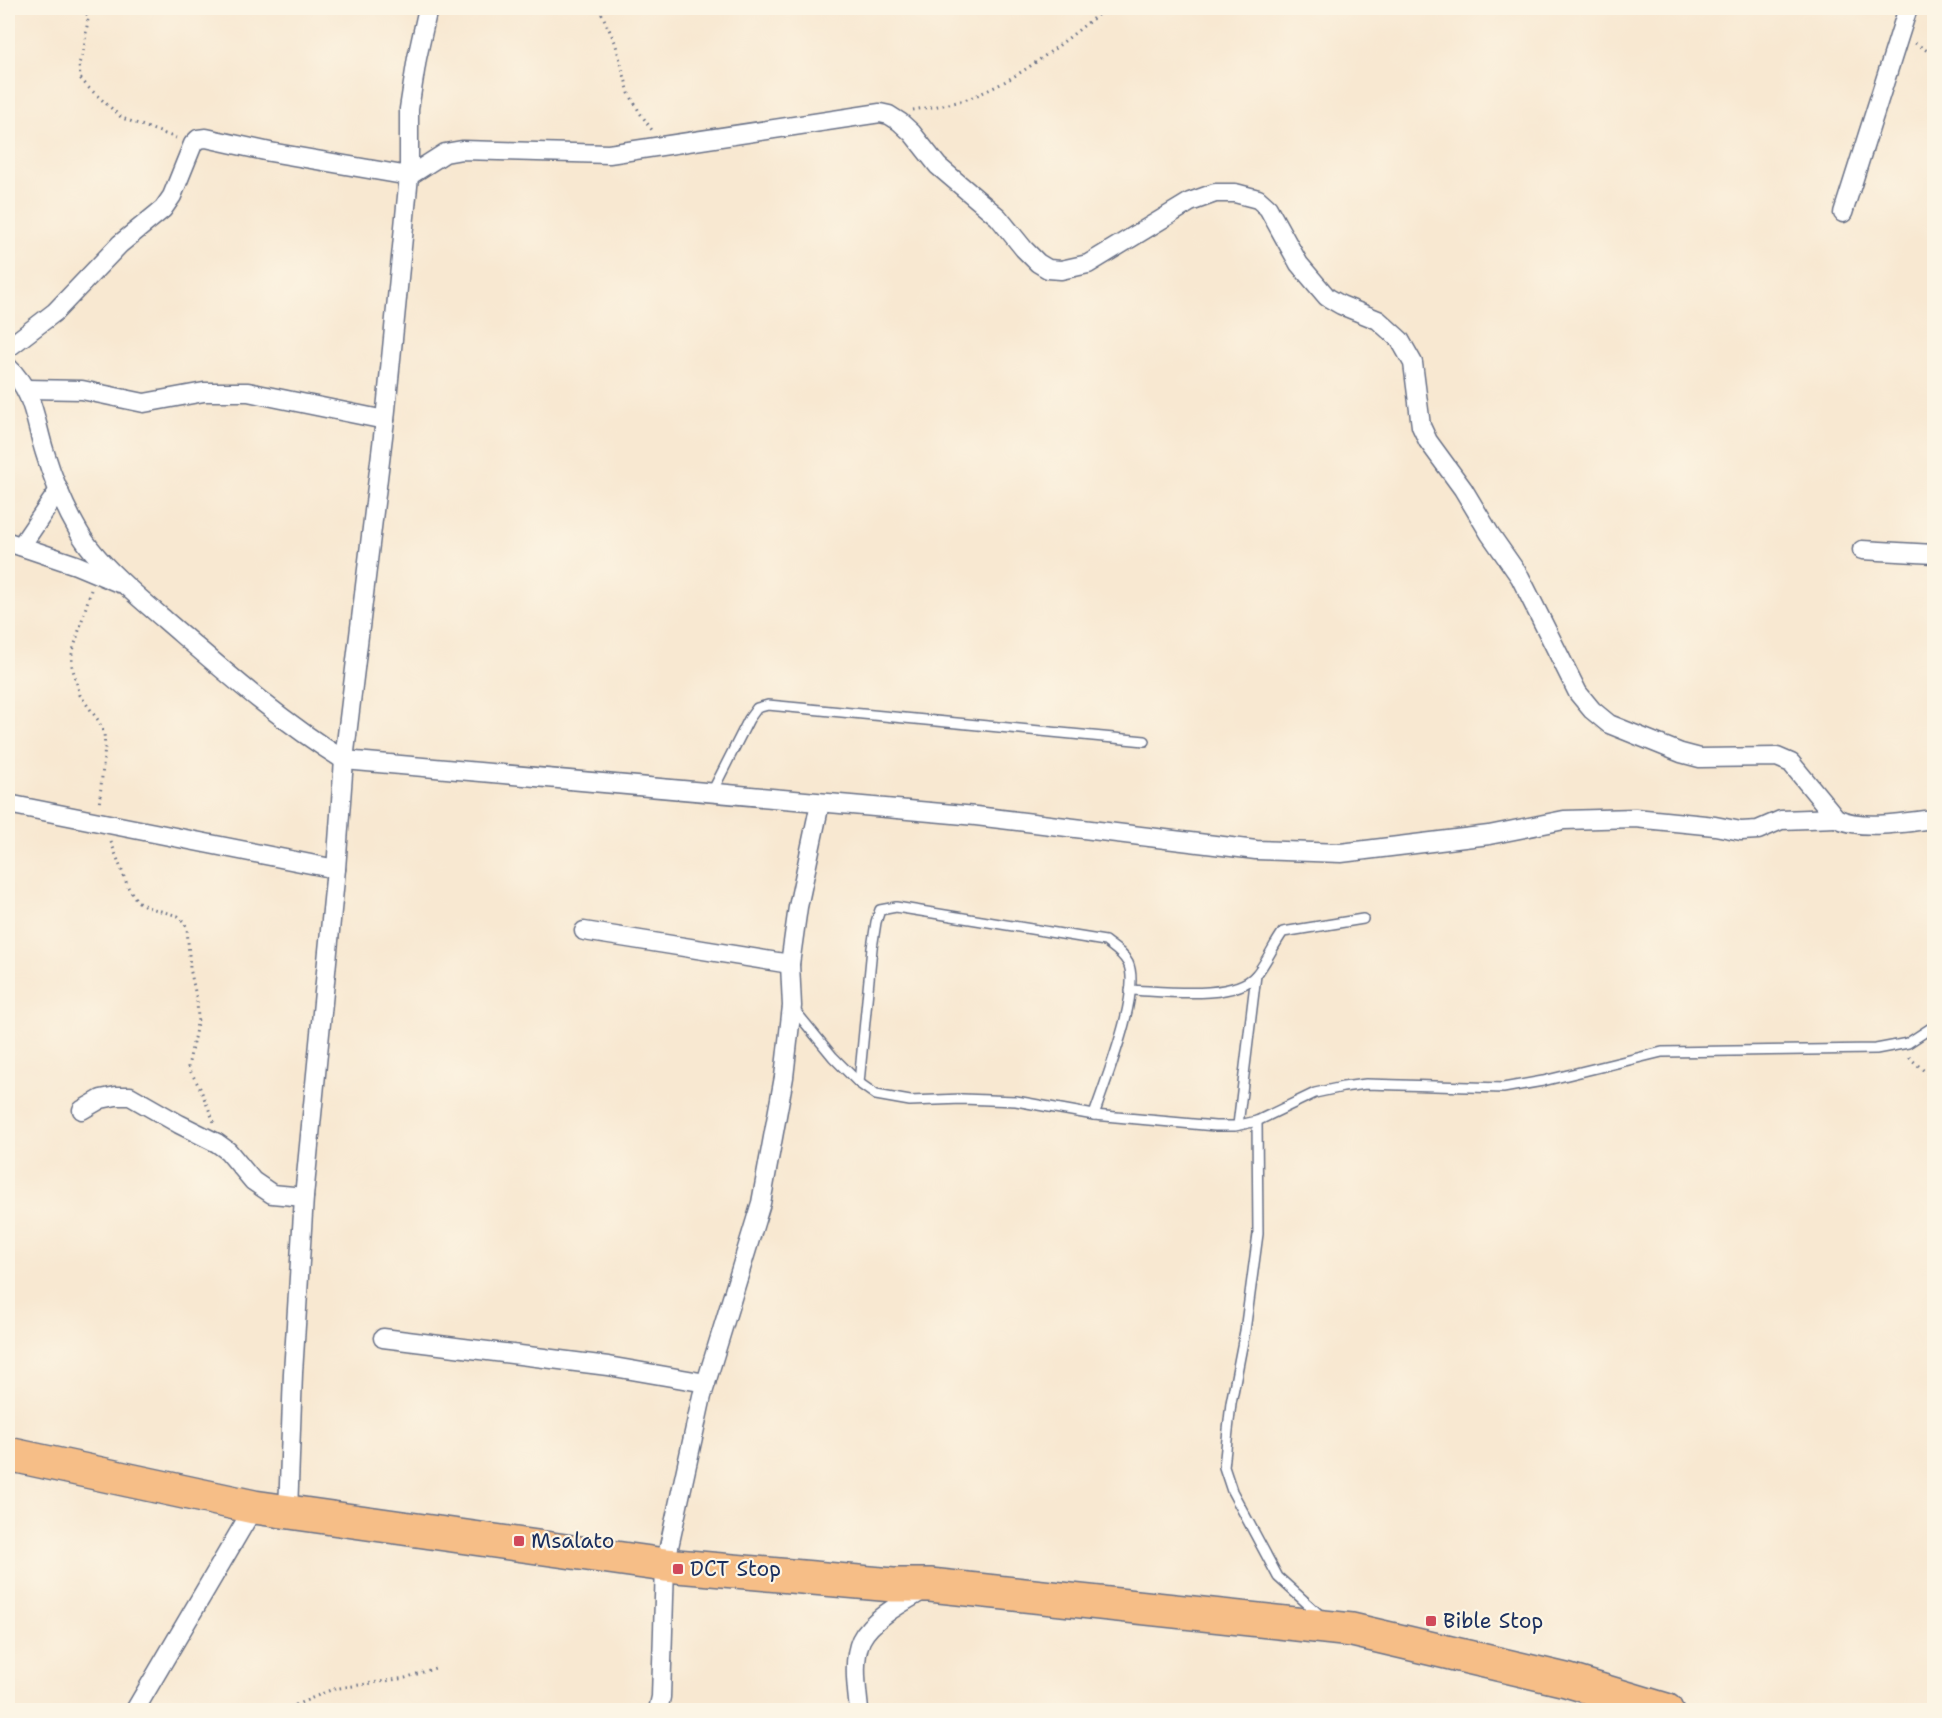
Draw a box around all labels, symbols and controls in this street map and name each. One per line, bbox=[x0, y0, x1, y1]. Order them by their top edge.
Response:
place label: Msalato bbox=[531, 1527, 615, 1555]
marker: Msalato bbox=[512, 1534, 526, 1548]
place label: DCT Stop bbox=[690, 1555, 781, 1583]
marker: DCT Stop bbox=[671, 1562, 685, 1576]
place label: Bible Stop bbox=[1443, 1607, 1543, 1635]
marker: Bible Stop bbox=[1424, 1614, 1438, 1628]

